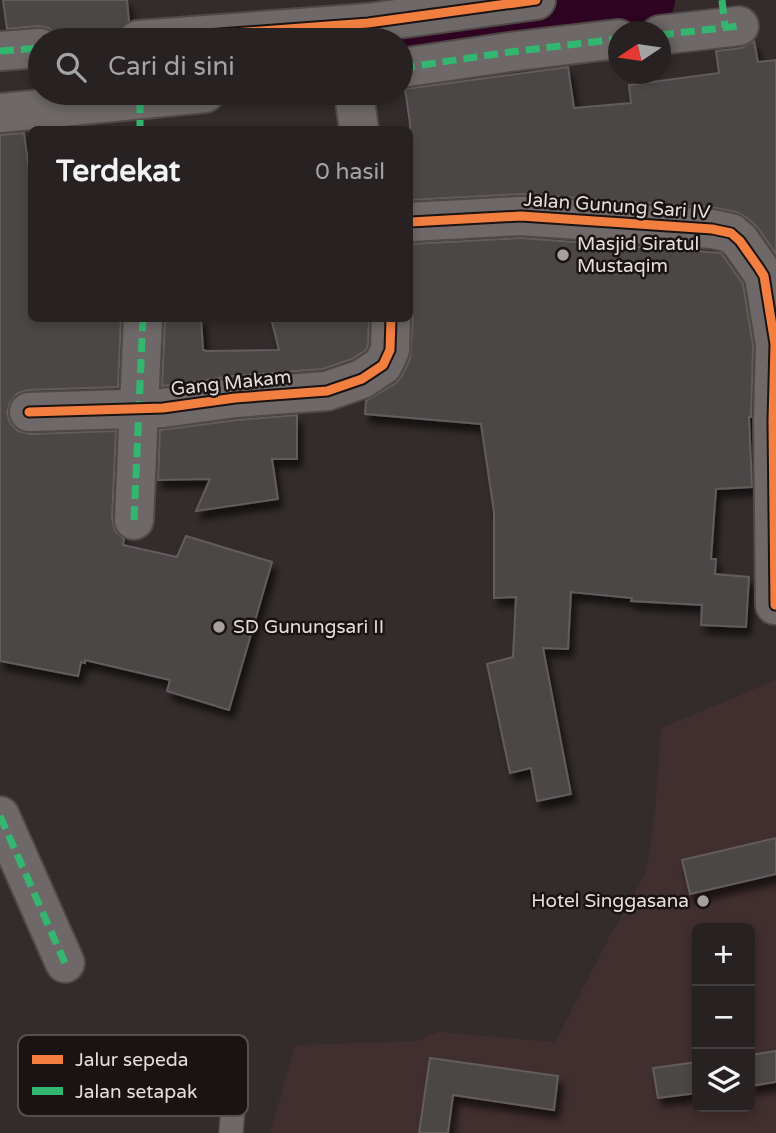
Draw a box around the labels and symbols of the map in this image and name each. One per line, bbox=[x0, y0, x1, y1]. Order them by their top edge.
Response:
north arrow bbox=[608, 21, 671, 84]
street label: Jalan Gunung Sari IV bbox=[523, 189, 711, 223]
place label: Masjid Siratul Mustaqim bbox=[577, 233, 699, 277]
marker: Masjid Siratul Mustaqim bbox=[555, 247, 571, 263]
street label: Gang Makam bbox=[170, 366, 292, 400]
place label: SD Gunungsari II bbox=[233, 616, 384, 638]
marker: SD Gunungsari II bbox=[211, 619, 227, 635]
place label: Hotel Singgasana bbox=[531, 890, 689, 912]
marker: Hotel Singgasana bbox=[695, 893, 711, 909]
legend bbox=[18, 1035, 248, 1116]
text: Jalur sepeda bbox=[75, 1049, 188, 1071]
text: Jalan setapak bbox=[75, 1081, 197, 1103]

